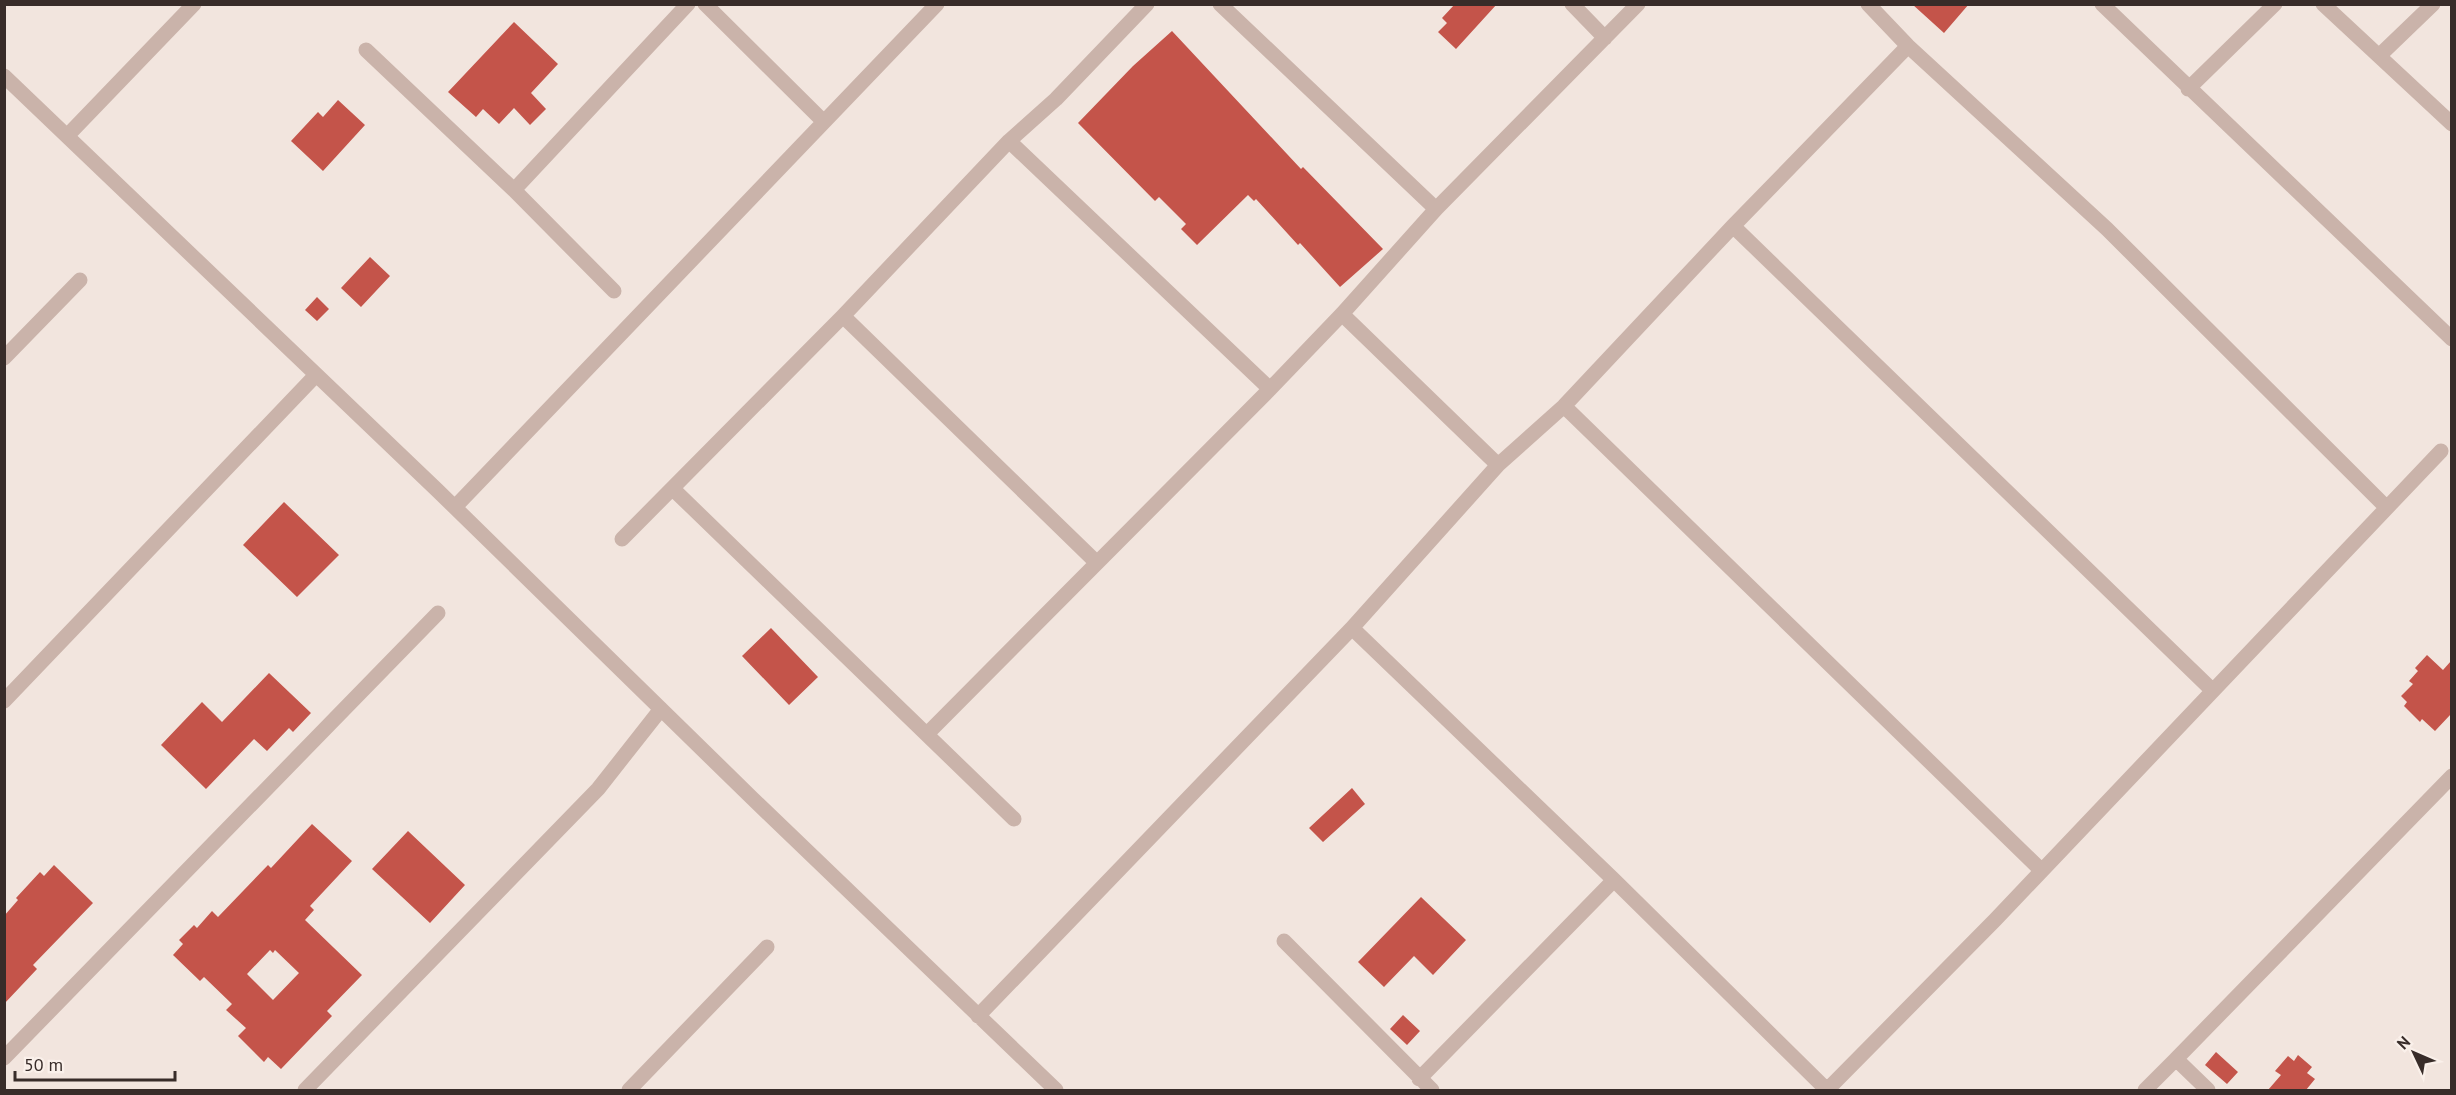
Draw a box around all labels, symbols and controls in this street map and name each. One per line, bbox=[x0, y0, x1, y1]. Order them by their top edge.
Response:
north arrow bbox=[2384, 1023, 2444, 1083]
text: N bbox=[2392, 1032, 2414, 1053]
scale bar bbox=[15, 1044, 176, 1082]
text: 50 m bbox=[24, 1053, 63, 1076]

